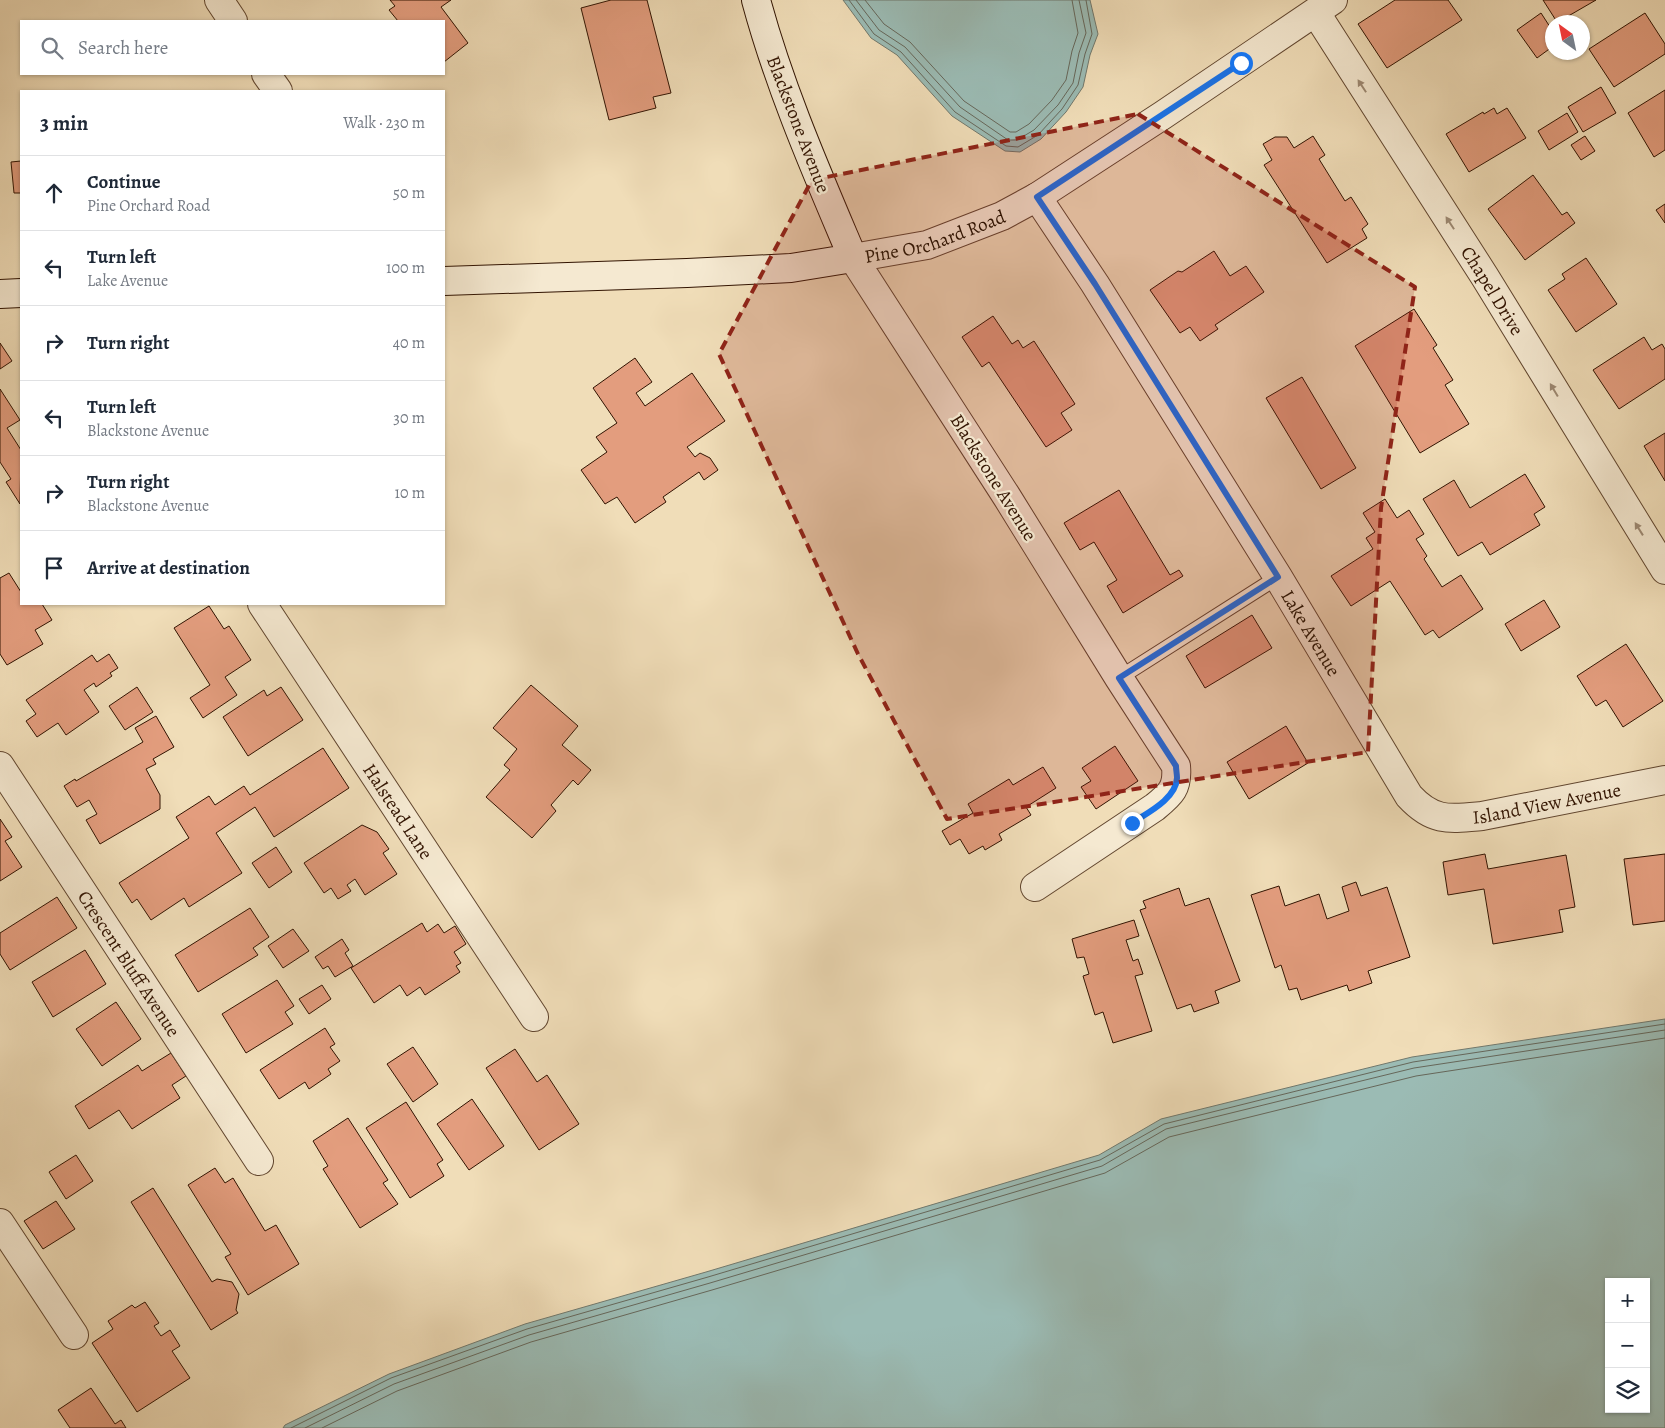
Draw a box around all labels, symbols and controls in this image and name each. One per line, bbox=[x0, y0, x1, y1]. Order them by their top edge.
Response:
north arrow bbox=[1545, 15, 1590, 60]
search box bbox=[20, 20, 445, 75]
icon: search bbox=[38, 34, 66, 62]
text: Search here bbox=[78, 35, 168, 61]
street label: Blackstone Avenue bbox=[760, 52, 836, 197]
route start bbox=[1230, 52, 1253, 75]
one-way arrow bbox=[1358, 79, 1367, 92]
text: 3 min bbox=[40, 109, 88, 137]
text: Walk · 230 m bbox=[343, 112, 425, 134]
text: Continue bbox=[87, 169, 161, 195]
icon: ahead bbox=[40, 179, 68, 207]
text: 50 m bbox=[393, 182, 425, 204]
text: Pine Orchard Road bbox=[87, 195, 210, 217]
street label: Pine Orchard Road bbox=[862, 204, 1010, 270]
one-way arrow bbox=[1445, 216, 1455, 229]
street label: Chapel Drive bbox=[1454, 241, 1530, 340]
text: Turn left bbox=[87, 244, 156, 270]
icon: left bbox=[40, 254, 68, 282]
text: 100 m bbox=[386, 257, 425, 279]
text: Lake Avenue bbox=[87, 270, 168, 292]
icon: right bbox=[40, 329, 68, 357]
text: Turn right bbox=[87, 330, 169, 356]
text: 40 m bbox=[393, 332, 425, 354]
one-way arrow bbox=[1550, 384, 1559, 397]
text: Turn left bbox=[87, 394, 156, 420]
icon: left bbox=[40, 404, 68, 432]
text: 30 m bbox=[393, 407, 425, 429]
street label: Blackstone Avenue bbox=[944, 409, 1043, 546]
text: Blackstone Avenue bbox=[87, 420, 209, 442]
text: Turn right bbox=[87, 469, 169, 495]
icon: right bbox=[40, 479, 68, 507]
text: 10 m bbox=[395, 482, 425, 504]
text: Blackstone Avenue bbox=[87, 495, 209, 517]
one-way arrow bbox=[1635, 522, 1644, 535]
icon: arrive bbox=[40, 554, 68, 582]
text: Arrive at destination bbox=[87, 555, 250, 581]
street label: Lake Avenue bbox=[1275, 585, 1346, 681]
street label: Halstead Lane bbox=[356, 759, 439, 865]
street label: Island View Avenue bbox=[1471, 777, 1623, 831]
route end bbox=[1121, 812, 1144, 835]
street label: Crescent Bluff Avenue bbox=[71, 886, 186, 1042]
map controls bbox=[1605, 1278, 1650, 1413]
button: + bbox=[1605, 1278, 1650, 1323]
button: − bbox=[1605, 1323, 1650, 1368]
button: layers bbox=[1605, 1368, 1650, 1413]

